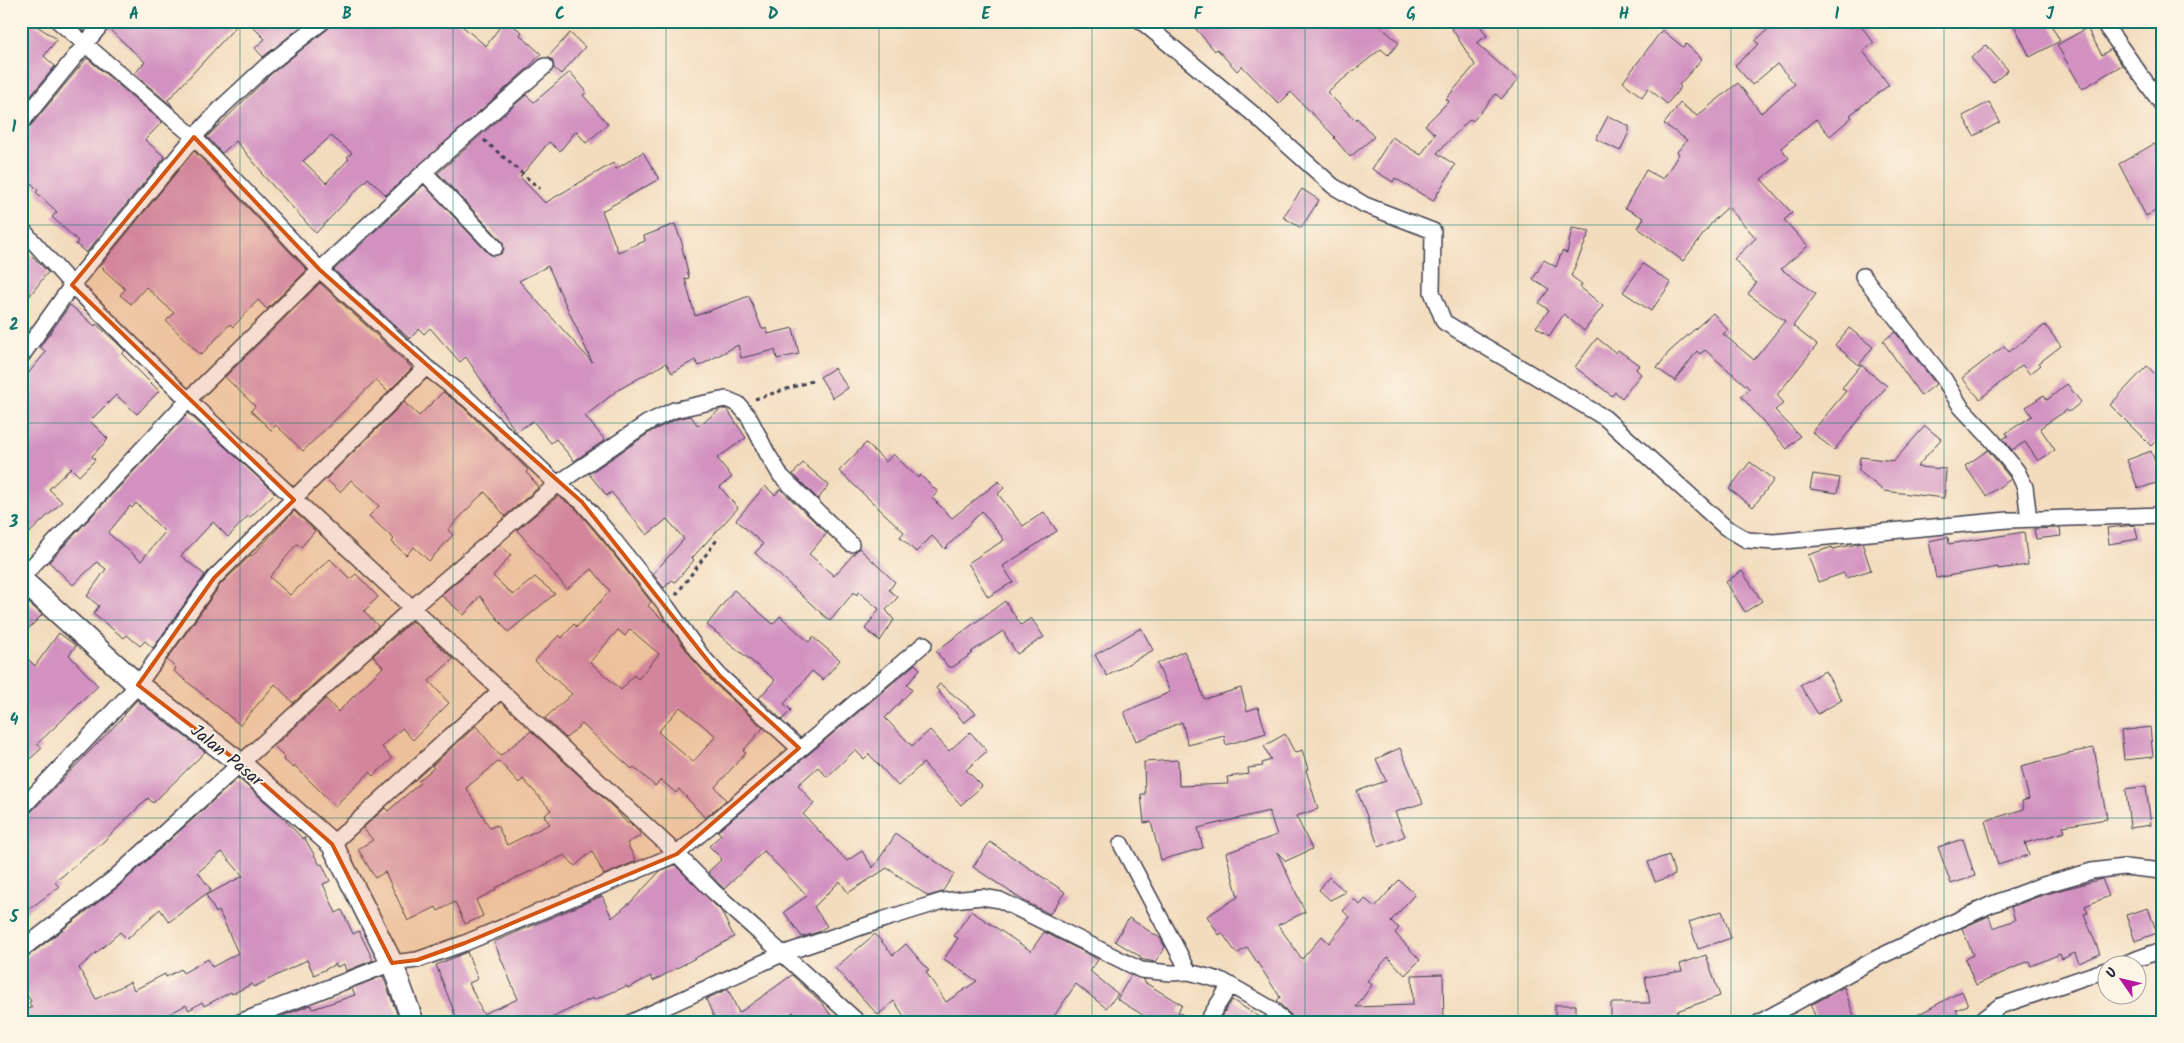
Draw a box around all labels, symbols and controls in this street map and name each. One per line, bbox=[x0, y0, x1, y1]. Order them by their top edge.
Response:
text: A bbox=[129, 2, 139, 27]
text: B bbox=[342, 2, 352, 27]
text: C bbox=[555, 2, 565, 27]
text: D bbox=[768, 2, 779, 27]
text: E bbox=[982, 2, 992, 27]
text: F bbox=[1194, 2, 1204, 27]
text: G bbox=[1406, 2, 1416, 27]
text: H bbox=[1619, 2, 1629, 27]
text: I bbox=[1835, 2, 1840, 27]
text: J bbox=[2046, 2, 2055, 27]
text: 1 bbox=[12, 115, 17, 140]
text: 2 bbox=[9, 313, 19, 338]
text: 3 bbox=[9, 510, 19, 535]
text: 4 bbox=[10, 708, 19, 733]
street label: Jalan Pasar bbox=[183, 718, 270, 795]
text: 5 bbox=[9, 905, 20, 930]
north arrow bbox=[2096, 956, 2146, 1006]
text: U bbox=[2101, 963, 2124, 983]

